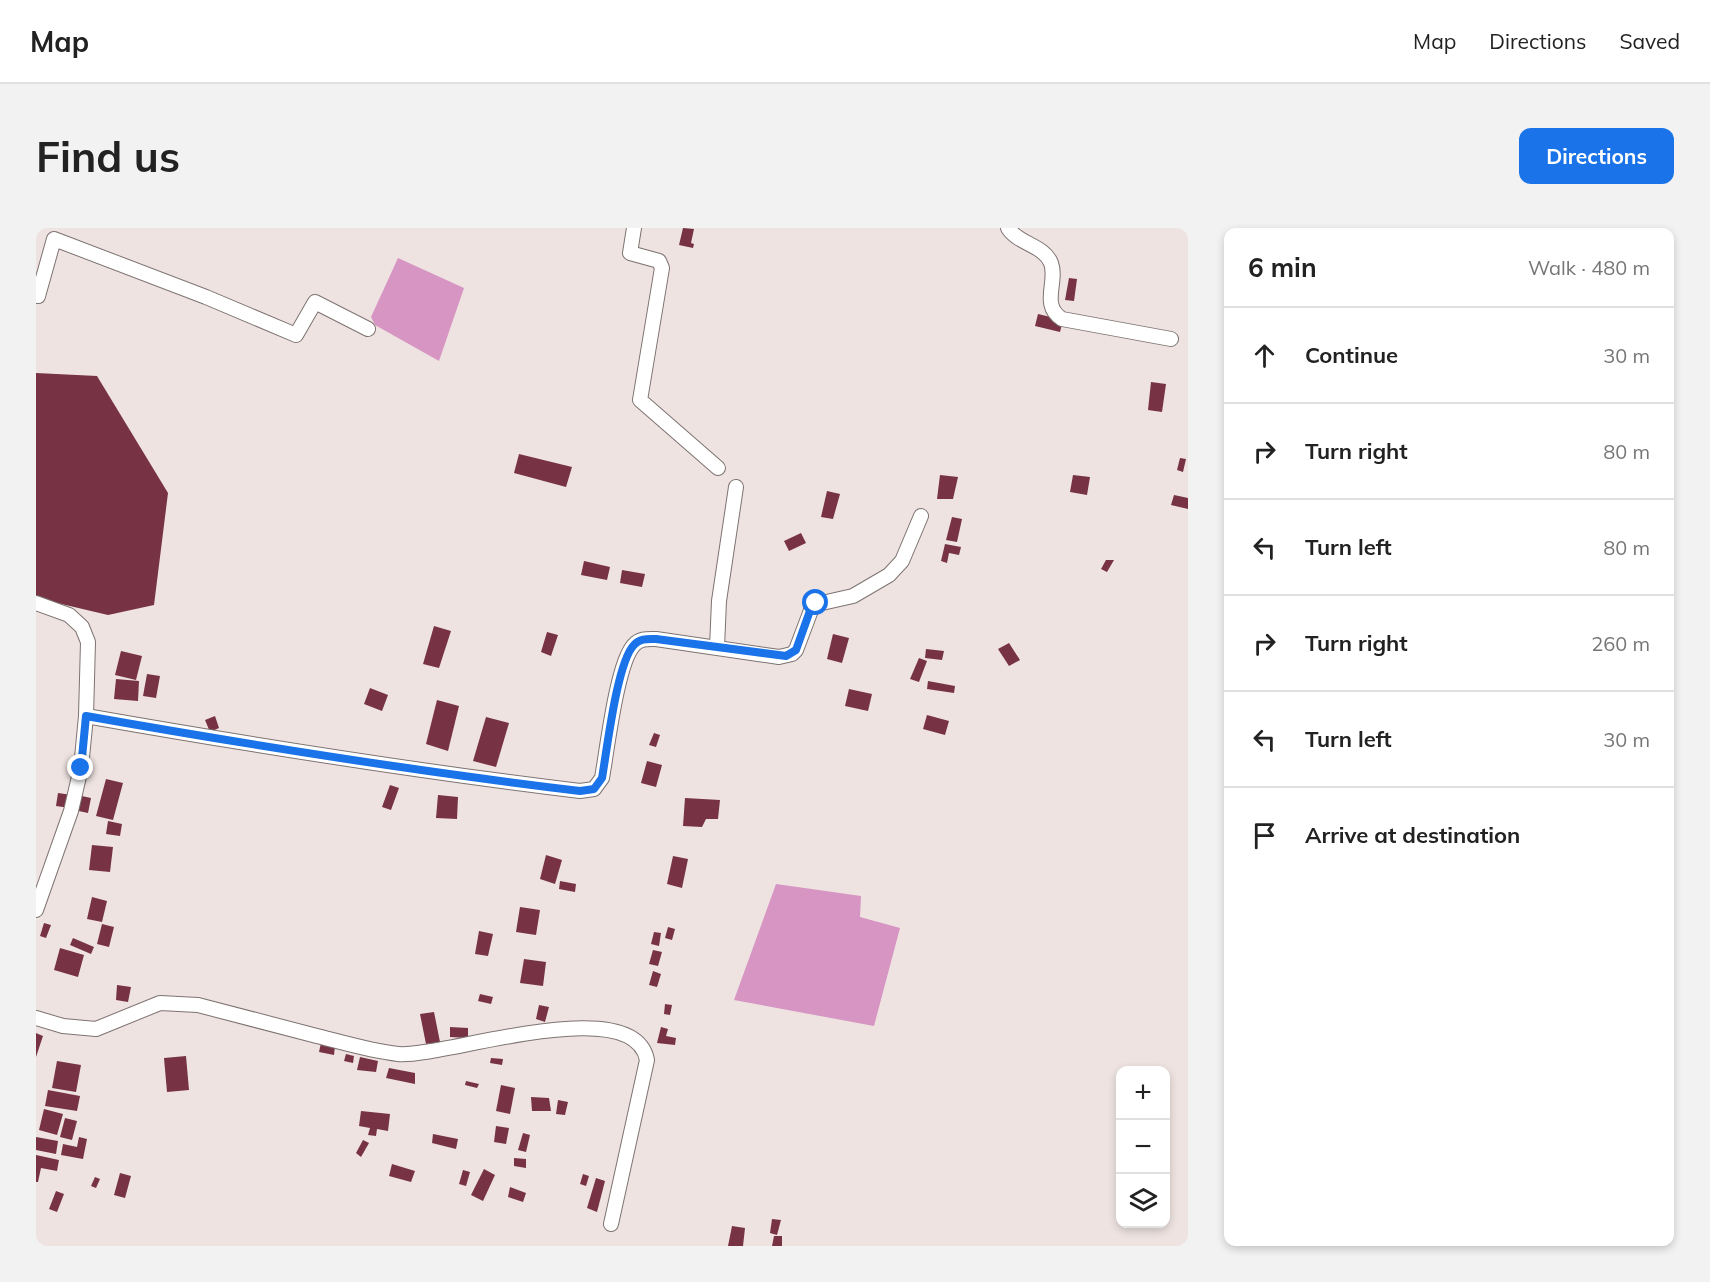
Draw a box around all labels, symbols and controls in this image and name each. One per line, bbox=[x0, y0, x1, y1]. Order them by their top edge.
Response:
text: Map bbox=[30, 24, 89, 59]
text: Map bbox=[1413, 28, 1456, 54]
text: Directions bbox=[1489, 28, 1586, 54]
text: Saved bbox=[1619, 28, 1680, 54]
button: Directions bbox=[1519, 128, 1674, 184]
text: Find us bbox=[36, 130, 180, 183]
text: 6 min bbox=[1248, 251, 1317, 284]
text: Walk · 480 m bbox=[1528, 255, 1650, 280]
icon: ahead bbox=[1248, 339, 1281, 372]
text: Continue bbox=[1305, 341, 1398, 369]
text: 30 m bbox=[1603, 343, 1650, 368]
icon: right bbox=[1248, 435, 1281, 468]
text: Turn right bbox=[1305, 437, 1408, 465]
text: 80 m bbox=[1603, 439, 1650, 464]
icon: left bbox=[1248, 531, 1281, 564]
text: Turn left bbox=[1305, 533, 1392, 561]
text: 80 m bbox=[1603, 535, 1650, 560]
route start bbox=[802, 589, 828, 615]
icon: right bbox=[1248, 627, 1281, 660]
text: Turn right bbox=[1305, 629, 1408, 657]
text: 260 m bbox=[1591, 631, 1650, 656]
icon: left bbox=[1248, 723, 1281, 756]
text: Turn left bbox=[1305, 725, 1392, 753]
text: 30 m bbox=[1603, 727, 1650, 752]
route end bbox=[67, 754, 93, 780]
icon: arrive bbox=[1248, 819, 1281, 852]
text: Arrive at destination bbox=[1305, 821, 1520, 849]
map controls bbox=[1116, 1066, 1170, 1228]
button: + bbox=[1116, 1066, 1170, 1120]
button: − bbox=[1116, 1120, 1170, 1174]
button: layers bbox=[1116, 1174, 1170, 1228]

